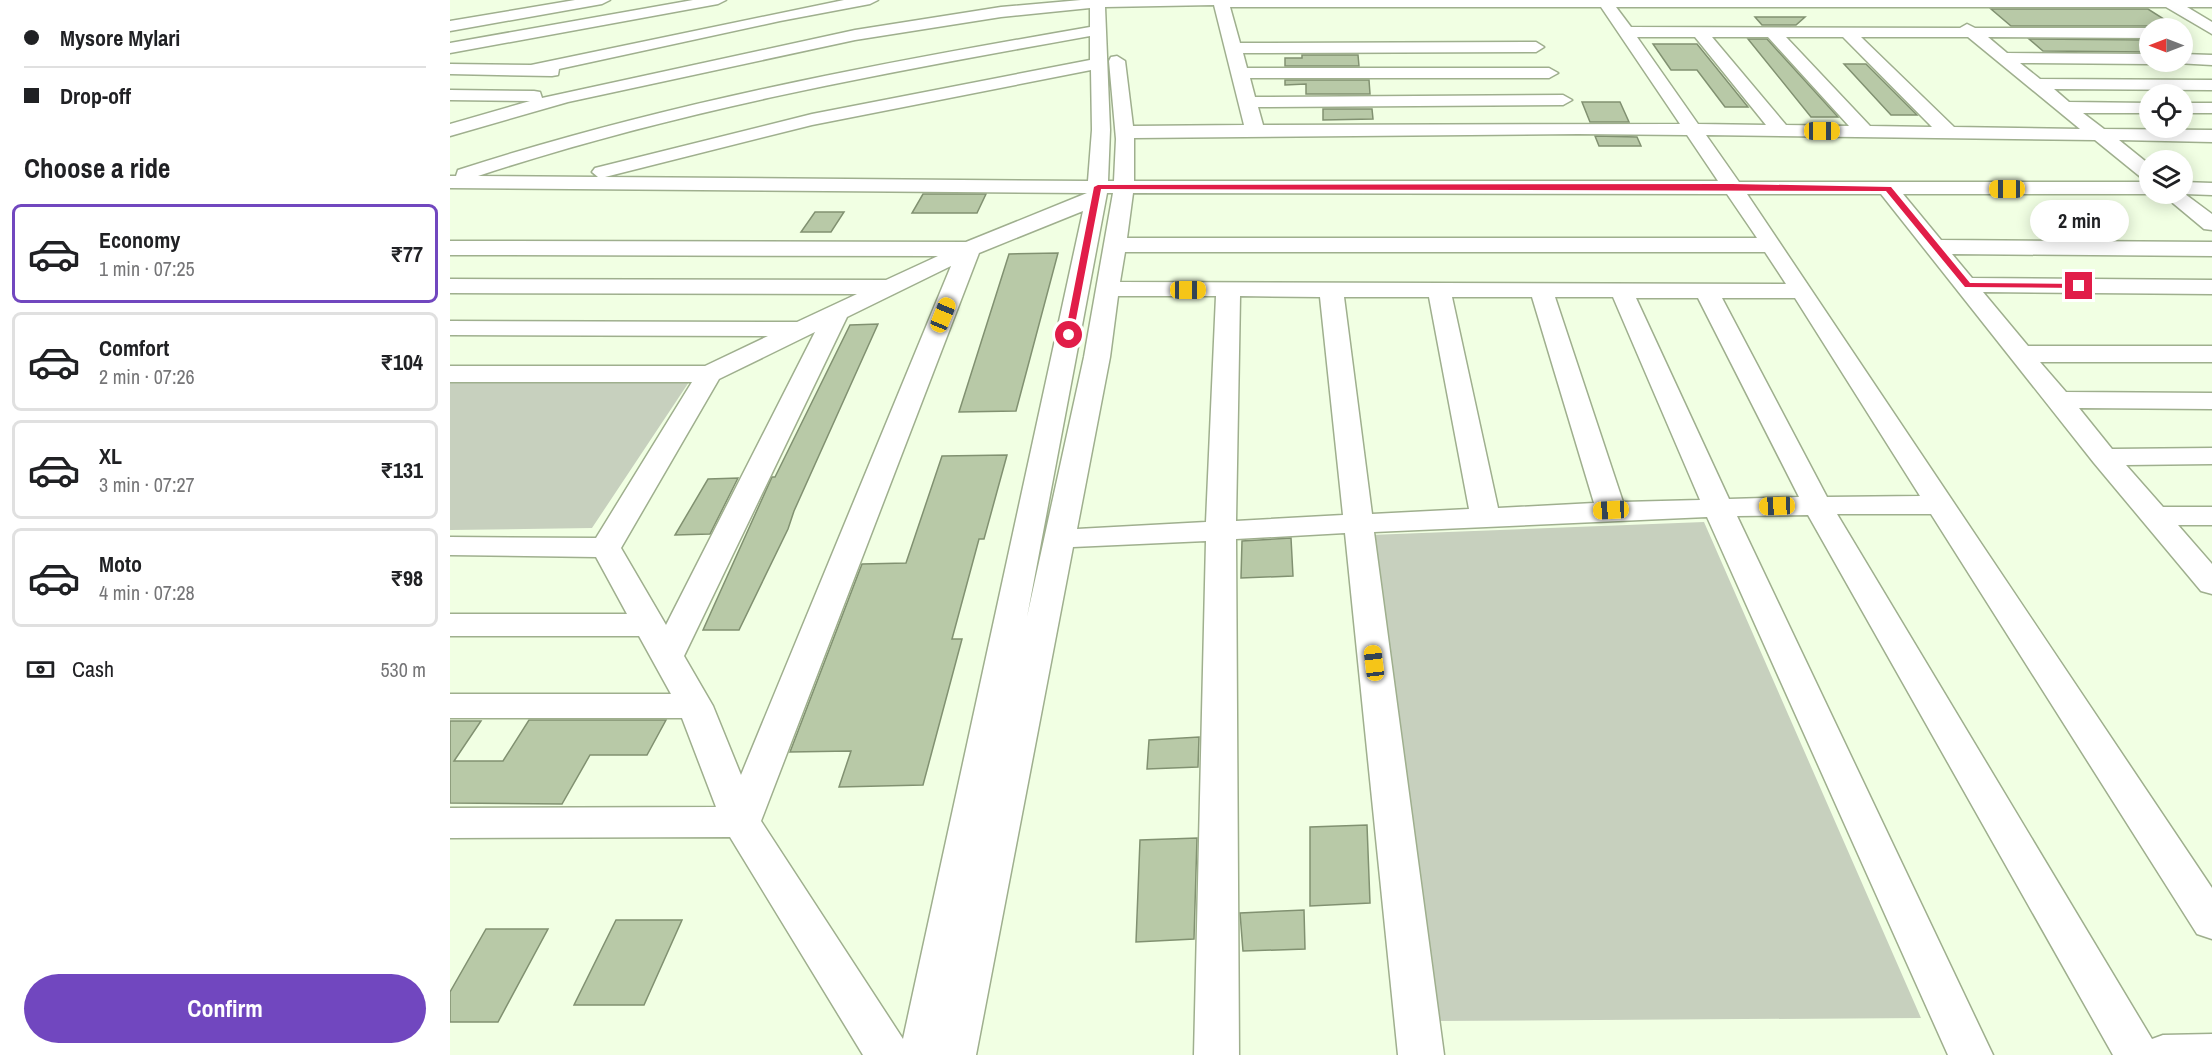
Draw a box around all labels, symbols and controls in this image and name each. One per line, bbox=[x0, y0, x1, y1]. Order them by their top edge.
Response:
north arrow bbox=[2139, 18, 2193, 72]
map controls bbox=[2139, 18, 2193, 204]
text: Mysore Mylari bbox=[60, 23, 180, 53]
text: Drop-off bbox=[60, 81, 131, 111]
button: locate bbox=[2139, 84, 2193, 138]
car bbox=[1804, 122, 1840, 140]
text: Choose a ride bbox=[24, 150, 170, 186]
button: layers bbox=[2139, 150, 2193, 204]
car bbox=[1989, 180, 2025, 198]
callout: 2 min bbox=[2030, 199, 2128, 241]
text: 2 min bbox=[2058, 207, 2101, 234]
text: Economy bbox=[99, 225, 180, 255]
icon: car bbox=[27, 227, 81, 281]
text: ₹77 bbox=[390, 239, 423, 269]
text: 1 min · 07:25 bbox=[99, 255, 195, 282]
route end bbox=[2065, 272, 2092, 299]
car bbox=[1170, 281, 1206, 299]
car bbox=[928, 295, 958, 335]
route start bbox=[1055, 321, 1082, 348]
text: Comfort bbox=[99, 333, 169, 363]
icon: car bbox=[27, 335, 81, 389]
text: ₹104 bbox=[380, 347, 423, 377]
text: 2 min · 07:26 bbox=[99, 363, 195, 390]
text: XL bbox=[99, 441, 122, 471]
icon: car bbox=[27, 443, 81, 497]
text: ₹131 bbox=[380, 455, 423, 485]
text: 3 min · 07:27 bbox=[99, 471, 195, 498]
car bbox=[1759, 496, 1795, 516]
car bbox=[1593, 500, 1629, 520]
text: Moto bbox=[99, 549, 142, 579]
icon: car bbox=[27, 551, 81, 605]
text: ₹98 bbox=[390, 563, 423, 593]
text: 4 min · 07:28 bbox=[99, 579, 195, 606]
car bbox=[1363, 644, 1385, 682]
icon: cash bbox=[24, 653, 57, 686]
text: Cash bbox=[72, 654, 114, 684]
text: 530 m bbox=[380, 656, 426, 683]
button: Confirm bbox=[24, 974, 426, 1043]

